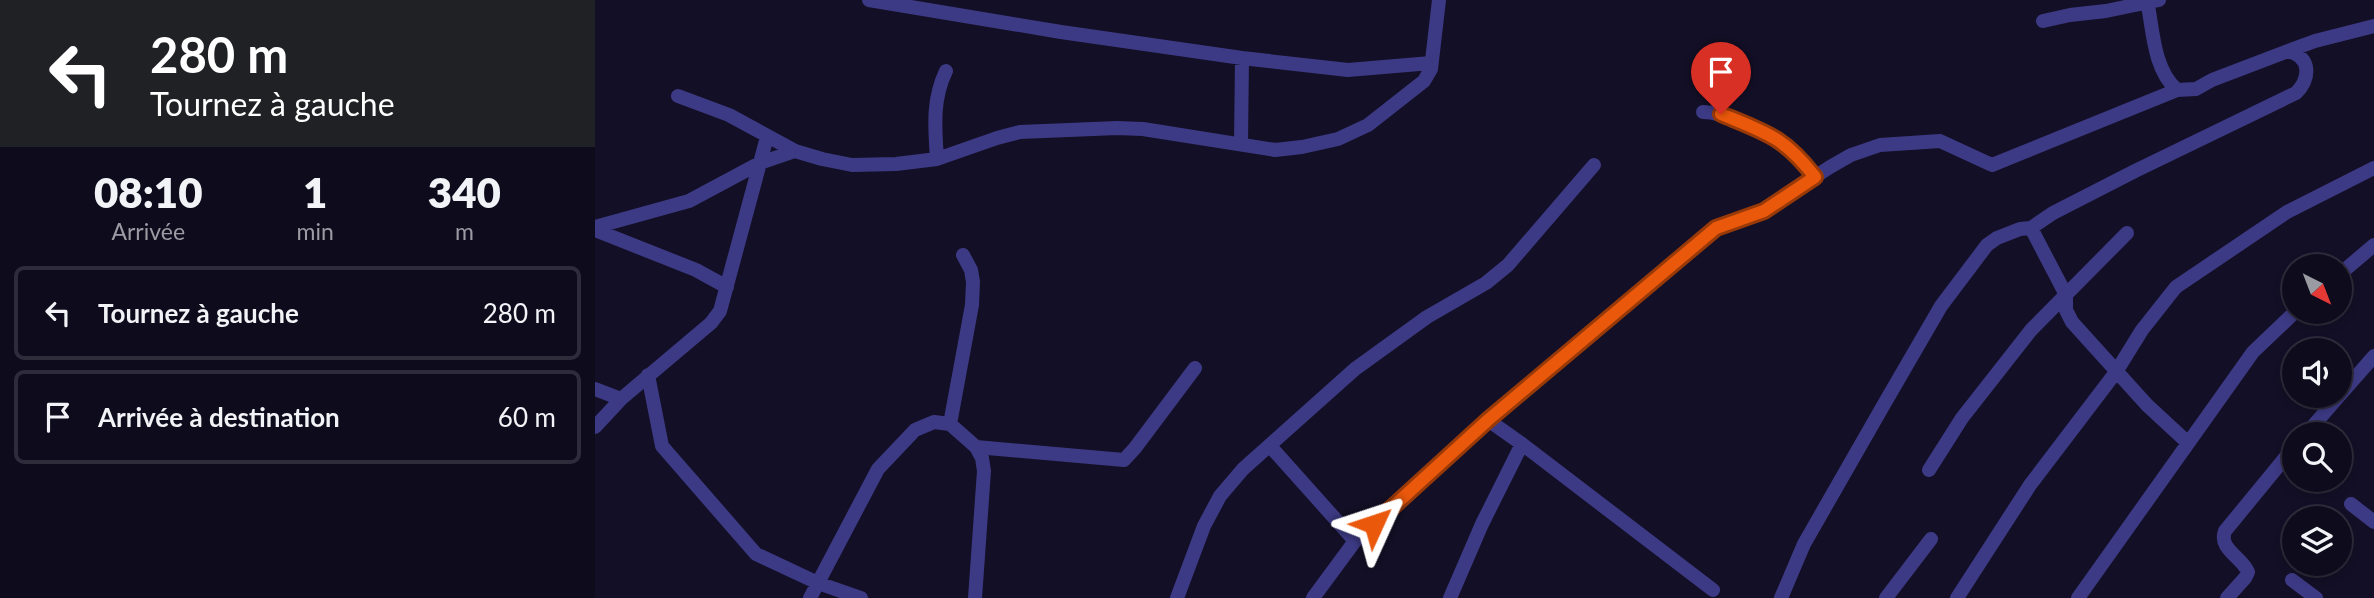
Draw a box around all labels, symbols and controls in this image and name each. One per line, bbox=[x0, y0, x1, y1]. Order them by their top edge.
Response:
text: 280 m bbox=[150, 25, 288, 83]
icon: left bbox=[35, 28, 126, 119]
pin bbox=[1691, 42, 1751, 114]
icon: arrive bbox=[1702, 53, 1740, 91]
text: Tournez à gauche bbox=[150, 84, 395, 123]
text: 08:10 bbox=[94, 167, 203, 217]
text: 1 bbox=[303, 167, 327, 217]
text: 340 bbox=[428, 167, 501, 217]
text: Arrivée bbox=[111, 217, 185, 245]
text: min bbox=[297, 217, 334, 245]
text: m bbox=[455, 217, 474, 245]
north arrow bbox=[2282, 254, 2352, 324]
map controls bbox=[2282, 254, 2352, 576]
icon: left bbox=[39, 294, 77, 332]
text: Tournez à gauche bbox=[98, 297, 299, 329]
text: 280 m bbox=[483, 297, 556, 329]
button: sound bbox=[2282, 338, 2352, 408]
icon: arrive bbox=[39, 398, 77, 436]
text: Arrivée à destination bbox=[98, 401, 340, 433]
text: 60 m bbox=[498, 401, 556, 433]
button: search bbox=[2282, 422, 2352, 492]
position arrow bbox=[1337, 487, 1411, 561]
button: layers bbox=[2282, 506, 2352, 576]

